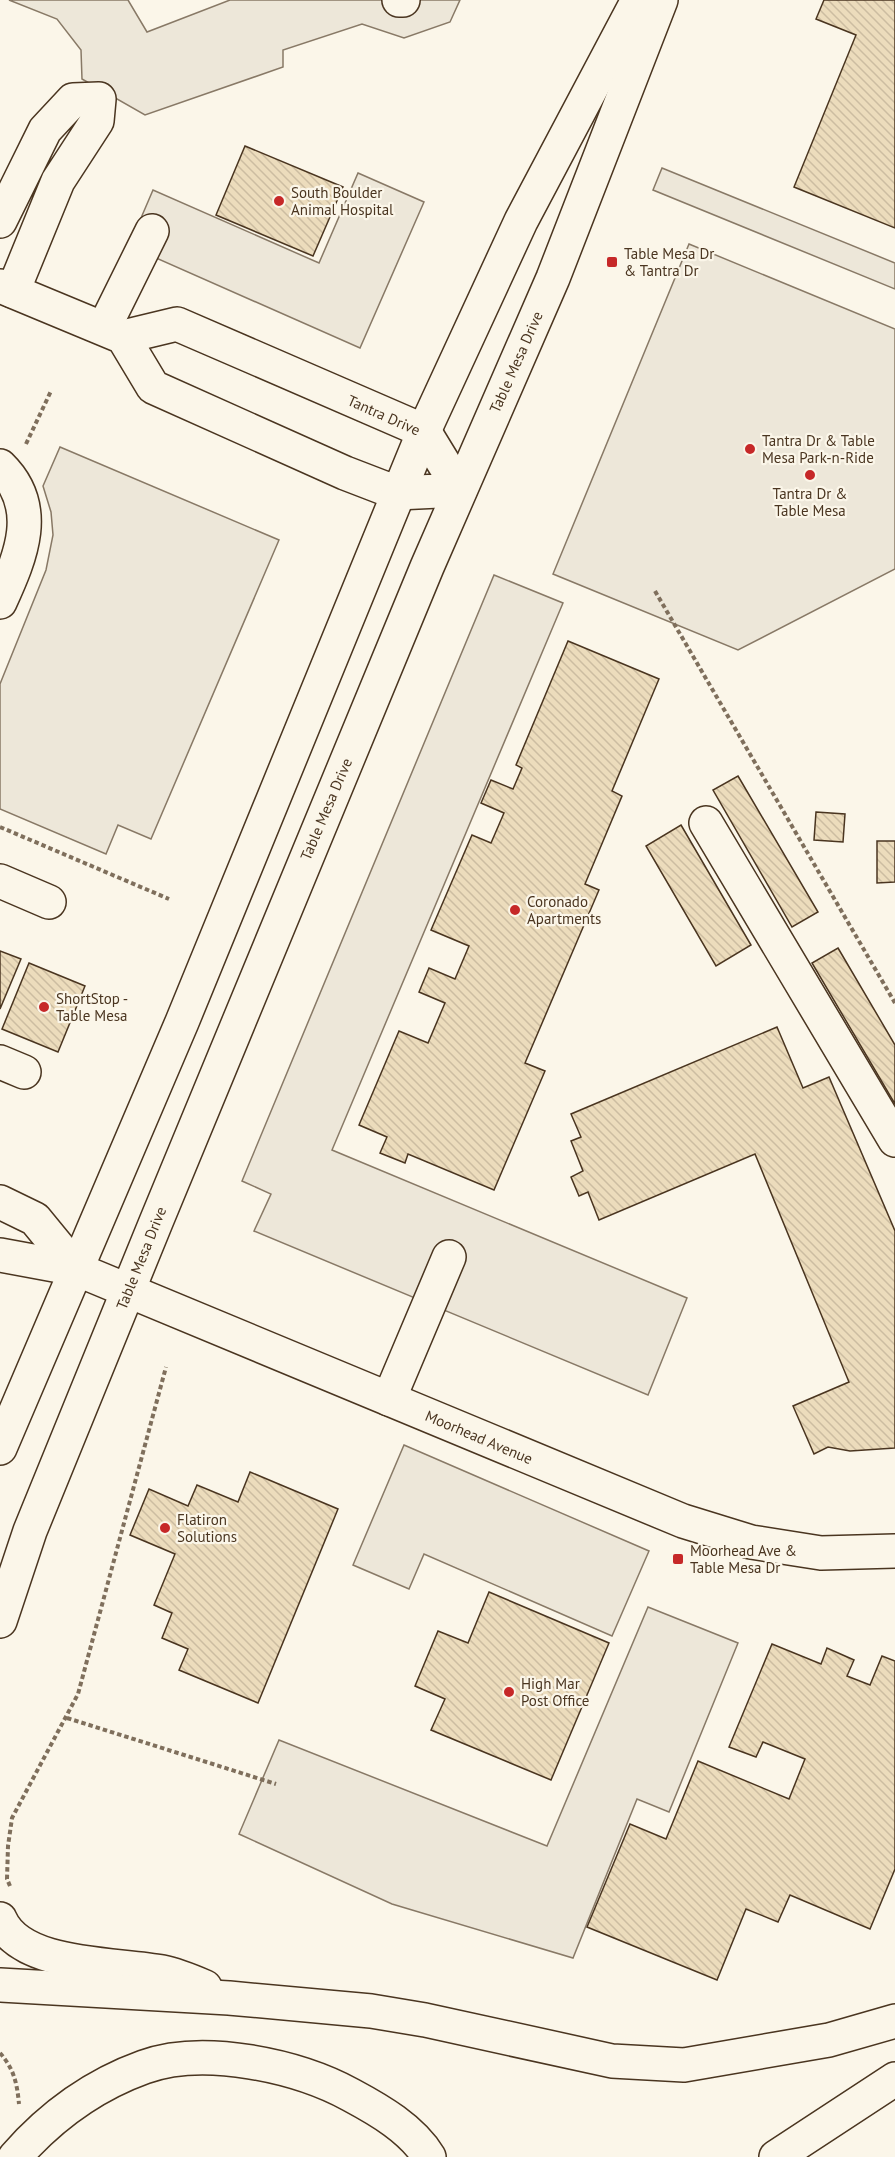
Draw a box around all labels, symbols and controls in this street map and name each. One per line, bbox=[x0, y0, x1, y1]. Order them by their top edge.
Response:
place label: South Boulder Animal Hospital bbox=[291, 183, 394, 219]
marker: South Boulder Animal Hospital bbox=[272, 194, 286, 208]
place label: Table Mesa Dr & Tantra Dr bbox=[624, 244, 714, 280]
marker: Table Mesa Dr & Tantra Dr bbox=[605, 255, 619, 269]
street label: Table Mesa Drive bbox=[485, 308, 547, 416]
street label: Tantra Drive bbox=[345, 391, 423, 439]
place label: Tantra Dr & Table Mesa Park-n-Ride bbox=[762, 431, 875, 467]
marker: Tantra Dr & Table Mesa Park-n-Ride bbox=[743, 442, 757, 456]
marker: Tantra Dr & Table Mesa bbox=[803, 468, 817, 482]
place label: Tantra Dr & Table Mesa bbox=[772, 484, 848, 520]
street label: Table Mesa Drive bbox=[296, 755, 356, 863]
place label: Coronado Apartments bbox=[527, 892, 601, 928]
marker: Coronado Apartments bbox=[508, 903, 522, 917]
place label: ShortStop - Table Mesa bbox=[56, 989, 128, 1025]
marker: ShortStop - Table Mesa bbox=[37, 1000, 51, 1014]
street label: Table Mesa Drive bbox=[112, 1204, 170, 1312]
street label: Moorhead Avenue bbox=[422, 1406, 536, 1468]
place label: Flatiron Solutions bbox=[177, 1510, 237, 1546]
marker: Flatiron Solutions bbox=[158, 1521, 172, 1535]
place label: Moorhead Ave & Table Mesa Dr bbox=[690, 1541, 797, 1577]
marker: Moorhead Ave & Table Mesa Dr bbox=[671, 1552, 685, 1566]
place label: High Mar Post Office bbox=[521, 1674, 589, 1710]
marker: High Mar Post Office bbox=[502, 1685, 516, 1699]

